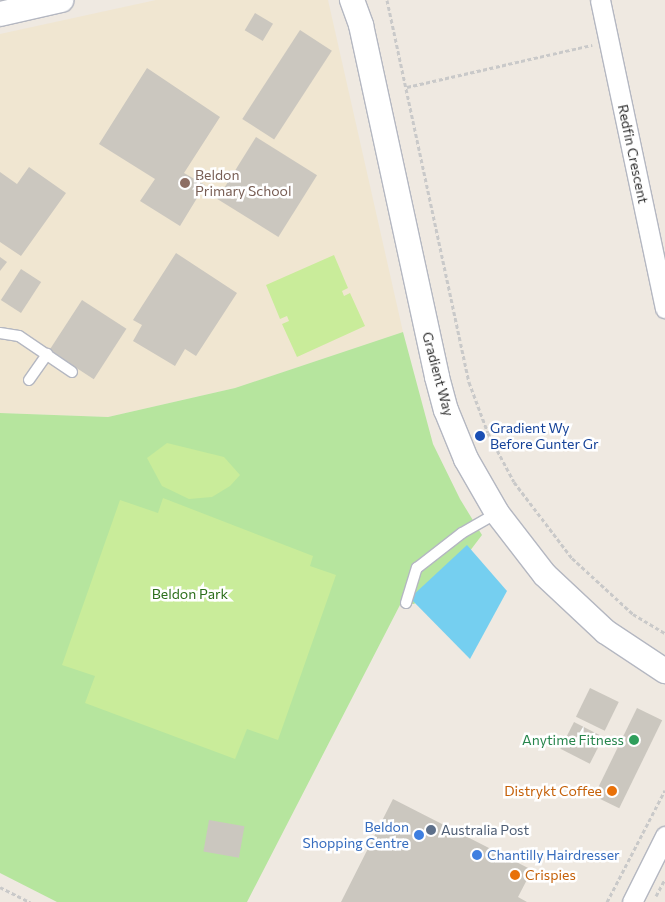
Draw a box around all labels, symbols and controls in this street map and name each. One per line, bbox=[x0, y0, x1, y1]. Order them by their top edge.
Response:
street label: Redfin Crescent bbox=[614, 103, 652, 205]
place label: Beldon Primary School bbox=[195, 167, 291, 200]
marker: Beldon Primary School bbox=[179, 177, 191, 189]
street label: Gradient Way bbox=[419, 330, 457, 418]
place label: Gradient Wy Before Gunter Gr bbox=[490, 420, 599, 452]
marker: Gradient Wy Before Gunter Gr bbox=[474, 430, 486, 442]
park label: Beldon Park bbox=[152, 586, 228, 602]
place label: Anytime Fitness bbox=[522, 732, 624, 748]
marker: Anytime Fitness bbox=[628, 734, 640, 746]
place label: Distrykt Coffee bbox=[504, 783, 602, 799]
marker: Distrykt Coffee bbox=[606, 785, 618, 797]
place label: Beldon Shopping Centre bbox=[302, 819, 409, 852]
place label: Australia Post bbox=[441, 822, 529, 838]
marker: Australia Post bbox=[425, 824, 437, 836]
marker: Beldon Shopping Centre bbox=[413, 829, 425, 841]
place label: Chantilly Hairdresser bbox=[487, 847, 620, 863]
marker: Chantilly Hairdresser bbox=[471, 849, 483, 861]
place label: Crispies bbox=[525, 867, 576, 883]
marker: Crispies bbox=[509, 869, 521, 881]

